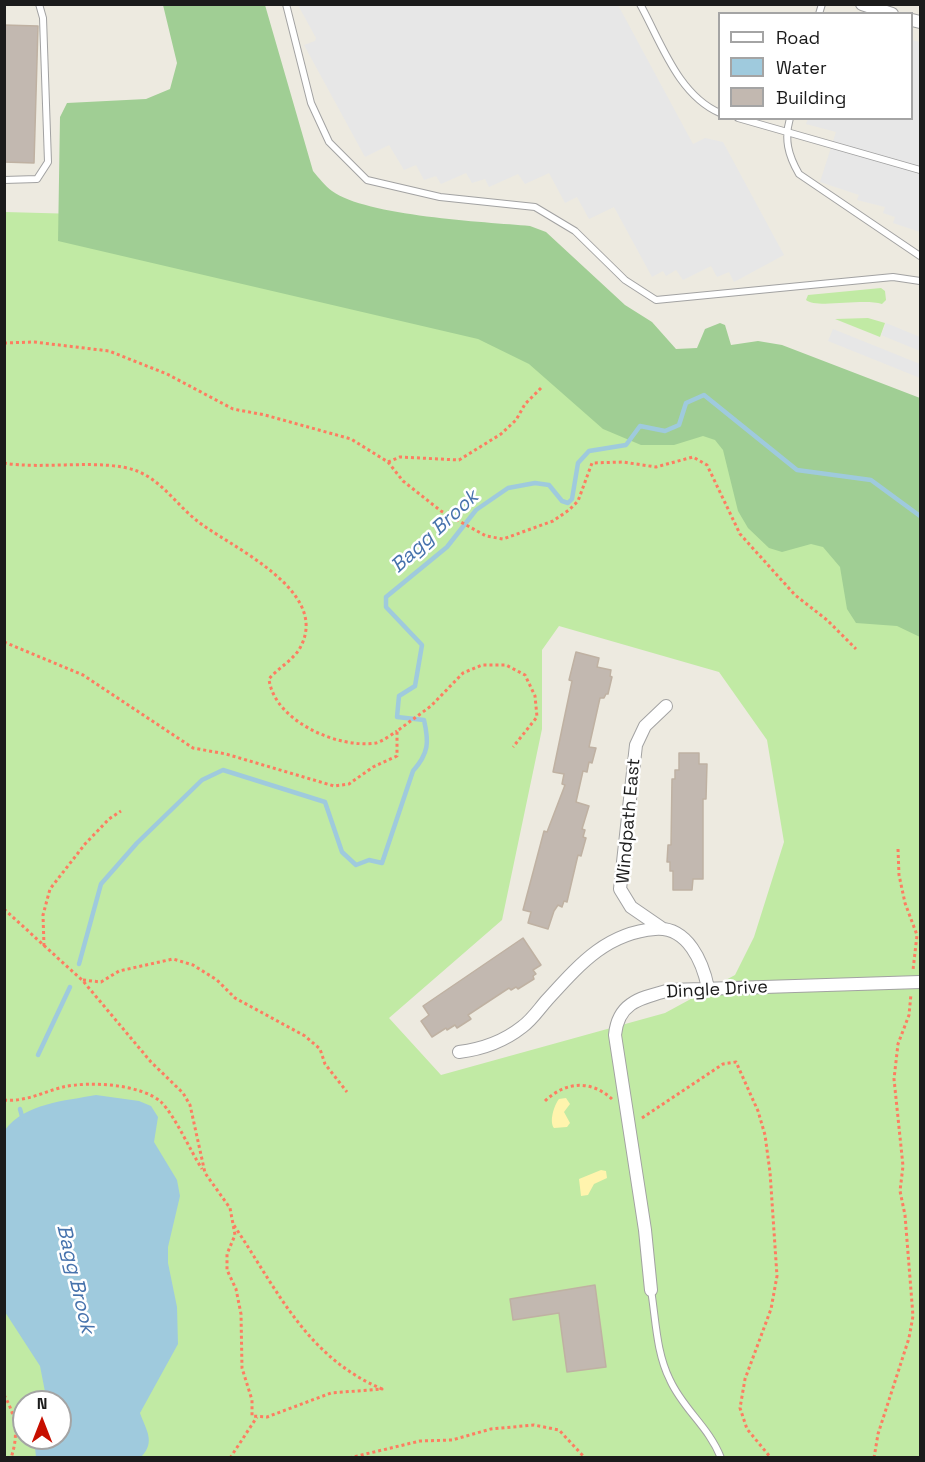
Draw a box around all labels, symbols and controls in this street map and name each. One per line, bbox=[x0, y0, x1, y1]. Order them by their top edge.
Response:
legend bbox=[718, 12, 913, 120]
text: Road bbox=[776, 26, 820, 49]
text: Water bbox=[776, 56, 827, 79]
text: Building bbox=[776, 86, 846, 109]
water label: Bagg Brook bbox=[386, 485, 484, 579]
street label: Windpath East bbox=[613, 757, 645, 885]
street label: Dingle Drive bbox=[666, 977, 768, 1003]
water label: Bagg Brook bbox=[51, 1222, 99, 1336]
north arrow bbox=[12, 1390, 72, 1450]
text: N bbox=[37, 1393, 47, 1414]

